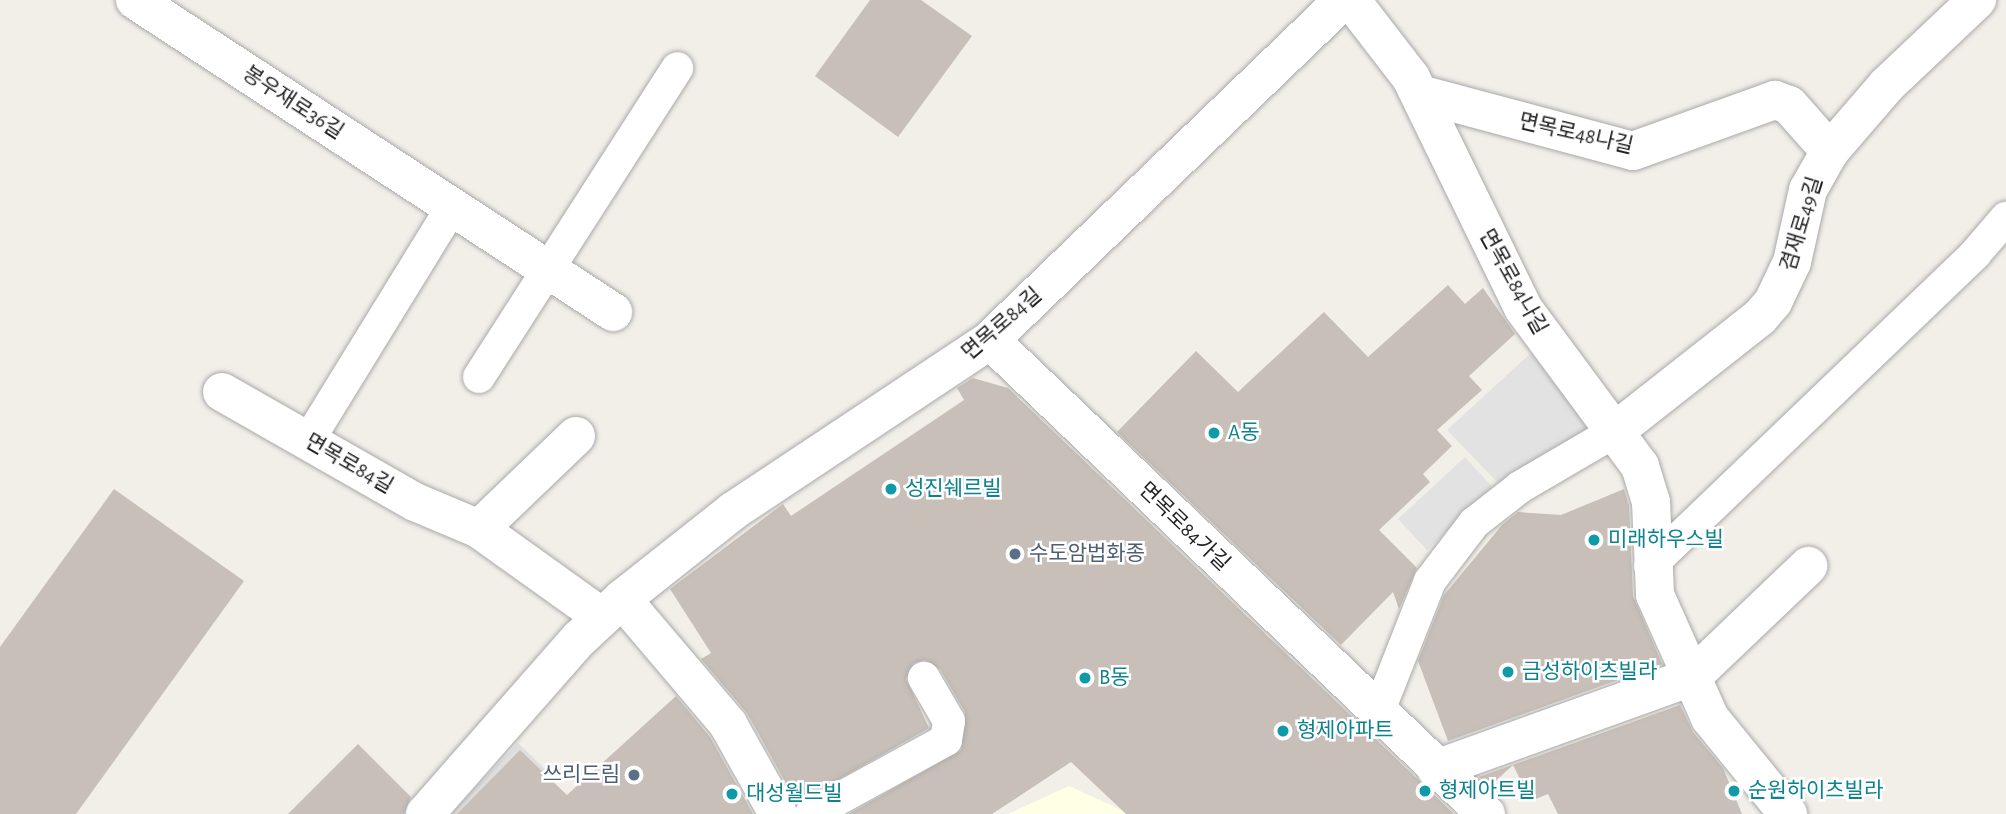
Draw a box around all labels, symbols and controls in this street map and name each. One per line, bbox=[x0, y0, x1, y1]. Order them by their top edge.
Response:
street label: 봉우재로36길 bbox=[238, 61, 348, 145]
street label: 면목로48나길 bbox=[1516, 109, 1636, 159]
street label: 겸재로49길 bbox=[1776, 174, 1828, 274]
street label: 면목로84나길 bbox=[1474, 225, 1552, 339]
street label: 면목로84길 bbox=[957, 283, 1047, 365]
place label: A동 bbox=[1228, 420, 1259, 446]
marker: A동 bbox=[1206, 425, 1222, 441]
street label: 면목로84길 bbox=[301, 429, 397, 499]
place label: 성진쉐르빌 bbox=[905, 476, 1002, 502]
street label: 면목로84가길 bbox=[1133, 477, 1235, 577]
marker: 성진쉐르빌 bbox=[883, 481, 899, 497]
place label: 미래하우스빌 bbox=[1608, 527, 1724, 553]
marker: 미래하우스빌 bbox=[1586, 532, 1602, 548]
place label: 수도암법화종 bbox=[1029, 541, 1145, 567]
marker: 수도암법화종 bbox=[1007, 546, 1023, 562]
place label: 금성하이츠빌라 bbox=[1522, 659, 1657, 685]
marker: 금성하이츠빌라 bbox=[1500, 664, 1516, 680]
place label: B동 bbox=[1099, 665, 1130, 691]
marker: B동 bbox=[1077, 670, 1093, 686]
place label: 형제아파트 bbox=[1297, 718, 1394, 744]
marker: 형제아파트 bbox=[1275, 723, 1291, 739]
place label: 쓰리드림 bbox=[543, 762, 620, 788]
marker: 쓰리드림 bbox=[626, 767, 642, 783]
place label: 형제아트빌 bbox=[1439, 778, 1536, 804]
place label: 순원하이츠빌라 bbox=[1748, 778, 1883, 804]
place label: 대성월드빌 bbox=[746, 781, 843, 807]
marker: 형제아트빌 bbox=[1417, 783, 1433, 799]
marker: 순원하이츠빌라 bbox=[1726, 783, 1742, 799]
marker: 대성월드빌 bbox=[724, 786, 740, 802]

